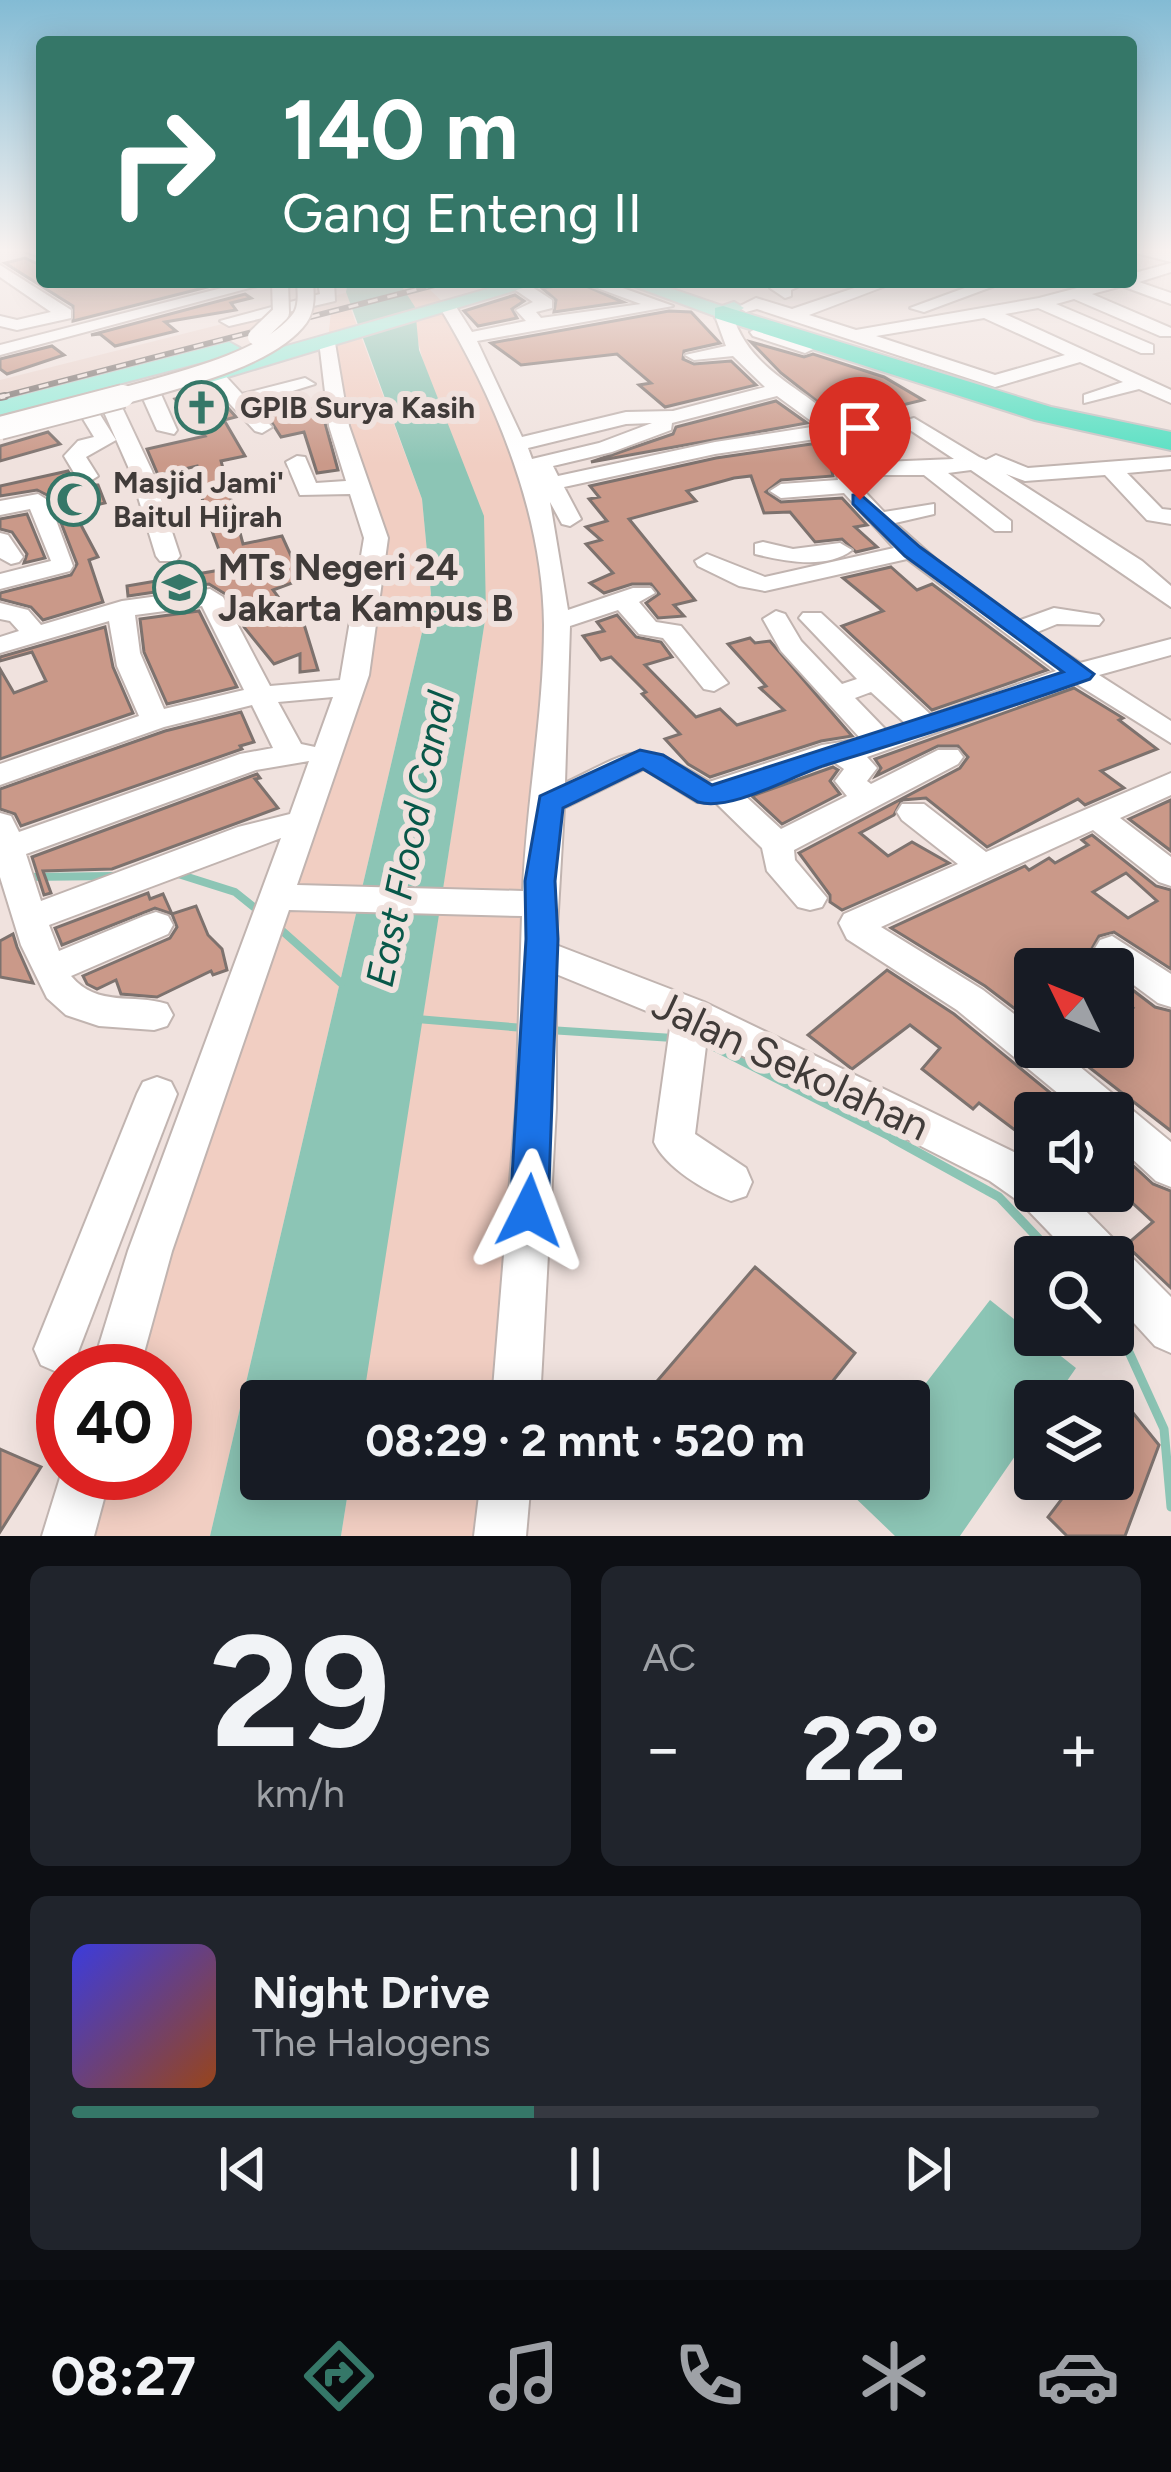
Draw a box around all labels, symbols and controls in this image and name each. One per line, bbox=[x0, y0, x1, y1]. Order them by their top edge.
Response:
text: 140 m bbox=[282, 79, 518, 180]
icon: right bbox=[84, 84, 240, 240]
text: Gang Enteng II bbox=[282, 181, 642, 246]
pin bbox=[809, 377, 911, 500]
church icon: GPIB Surya Kasih bbox=[173, 379, 229, 435]
place label: GPIB Surya Kasih bbox=[240, 389, 475, 426]
icon: arrive bbox=[827, 395, 893, 461]
place label: Masjid Jami' Baitul Hijrah bbox=[113, 464, 284, 535]
mosque icon: Masjid Jami' Baitul Hijrah bbox=[46, 471, 102, 527]
place label: MTs Negeri 24 Jakarta Kampus B bbox=[218, 546, 513, 630]
school or university icon: MTs Negeri 24 Jakarta Kampus B bbox=[151, 560, 207, 616]
water label: East Flood Canal bbox=[356, 687, 464, 991]
north arrow bbox=[1014, 948, 1134, 1068]
map controls bbox=[1014, 948, 1134, 1500]
street label: Jalan Sekolahan bbox=[645, 979, 937, 1151]
button: sound bbox=[1014, 1092, 1134, 1212]
position arrow bbox=[466, 1148, 592, 1274]
button: search bbox=[1014, 1236, 1134, 1356]
speed limit sign: 40 bbox=[36, 1344, 192, 1500]
button: layers bbox=[1014, 1380, 1134, 1500]
text: 08:29 · 2 mnt · 520 m bbox=[365, 1413, 805, 1467]
text: 29 bbox=[210, 1598, 391, 1785]
text: AC bbox=[643, 1634, 696, 1681]
text: 22° bbox=[802, 1694, 940, 1803]
text: − bbox=[643, 1708, 684, 1788]
text: + bbox=[1058, 1708, 1099, 1788]
text: km/h bbox=[256, 1770, 345, 1817]
text: Night Drive bbox=[252, 1965, 490, 2019]
text: The Halogens bbox=[252, 2019, 491, 2066]
icon: previous bbox=[210, 2136, 276, 2202]
icon: pause bbox=[552, 2136, 618, 2202]
icon: next bbox=[895, 2136, 961, 2202]
icon: directions bbox=[297, 2334, 381, 2418]
icon: music bbox=[482, 2334, 566, 2418]
icon: phone bbox=[667, 2334, 751, 2418]
icon: climate bbox=[852, 2334, 936, 2418]
icon: car bbox=[1036, 2334, 1120, 2418]
text: 08:27 bbox=[50, 2344, 196, 2409]

